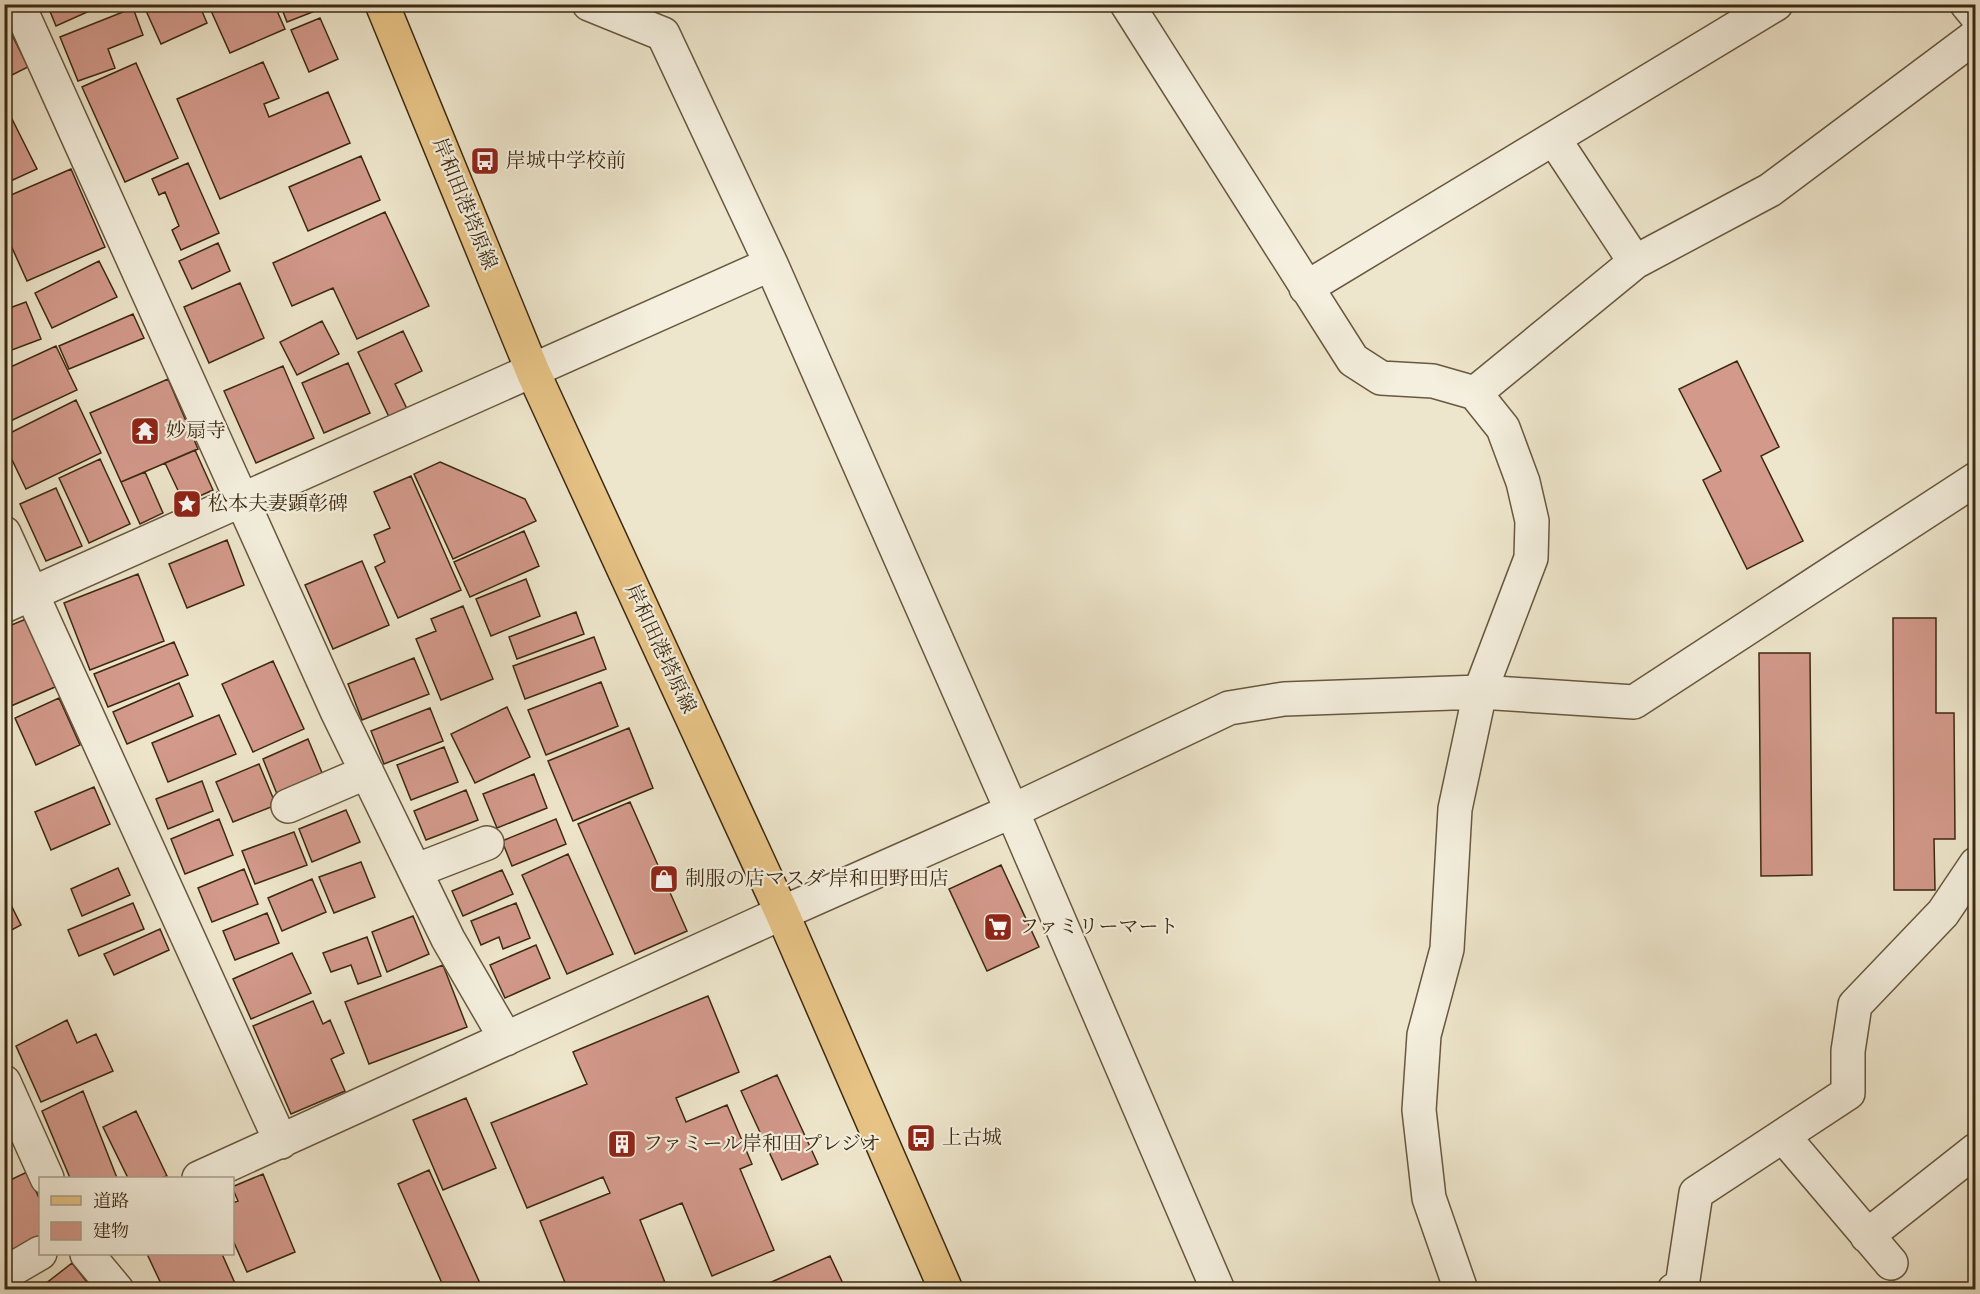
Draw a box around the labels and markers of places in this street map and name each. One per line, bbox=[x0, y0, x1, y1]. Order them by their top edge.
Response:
bus stop icon: 岸城中学校前 bbox=[469, 145, 501, 177]
place label: 岸城中学校前 bbox=[506, 149, 626, 174]
temple icon: 妙扇寺 bbox=[129, 415, 161, 447]
place label: 妙扇寺 bbox=[166, 419, 226, 444]
place icon: 松本夫妻顕彰碑 bbox=[171, 488, 203, 520]
place label: 松本夫妻顕彰碑 bbox=[208, 492, 348, 517]
shop icon: 制服の店マスダ 岸和田野田店 bbox=[648, 863, 680, 895]
place label: 制服の店マスダ 岸和田野田店 bbox=[685, 867, 949, 892]
supermarket icon: ファミリーマート bbox=[982, 911, 1014, 943]
place label: ファミリーマート bbox=[1019, 915, 1179, 940]
bus stop icon: 上古城 bbox=[905, 1122, 937, 1154]
place label: 上古城 bbox=[942, 1126, 1002, 1151]
building icon: ファミール岸和田プレジオ bbox=[606, 1128, 638, 1160]
place label: ファミール岸和田プレジオ bbox=[643, 1132, 881, 1157]

